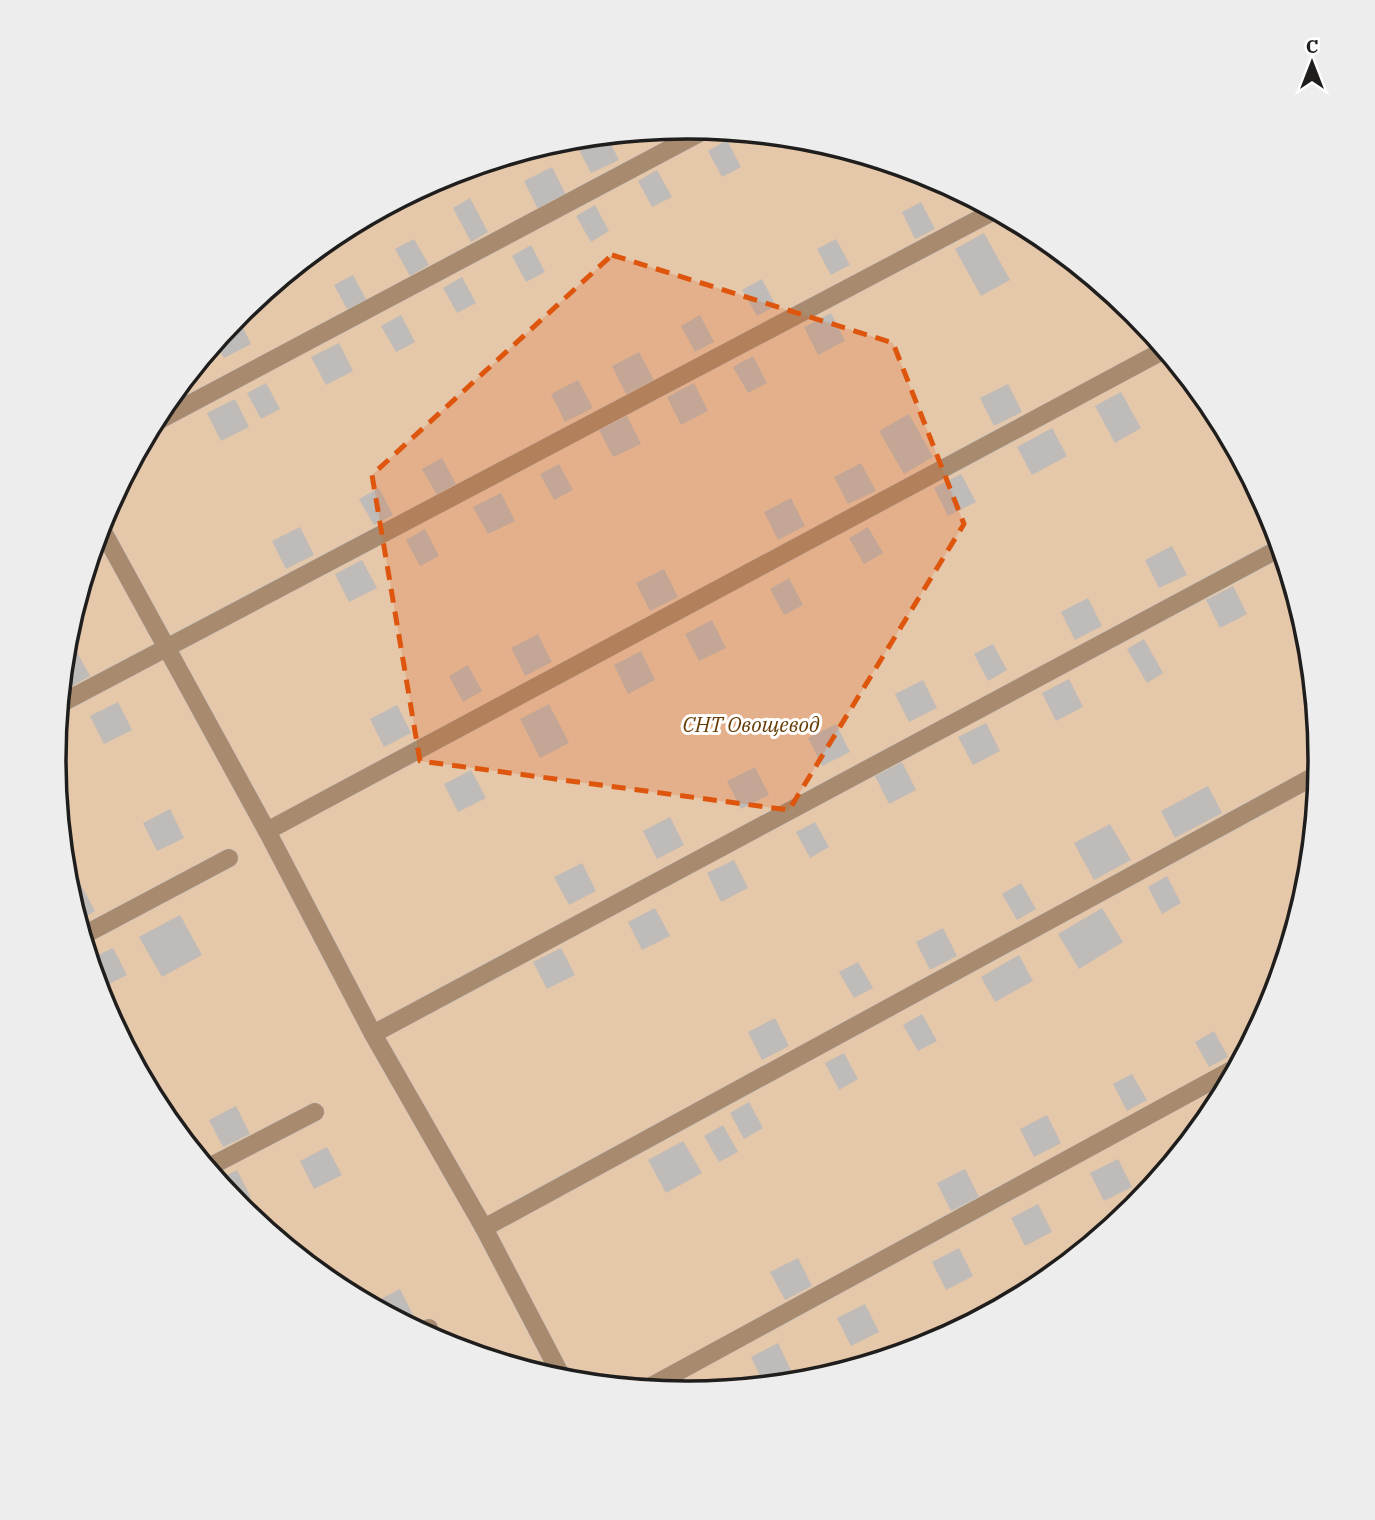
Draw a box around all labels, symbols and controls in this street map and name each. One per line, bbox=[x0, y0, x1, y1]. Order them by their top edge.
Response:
north arrow bbox=[1277, 28, 1347, 98]
text: С bbox=[1306, 34, 1318, 58]
park label: СНТ Овощевод bbox=[683, 710, 820, 738]

